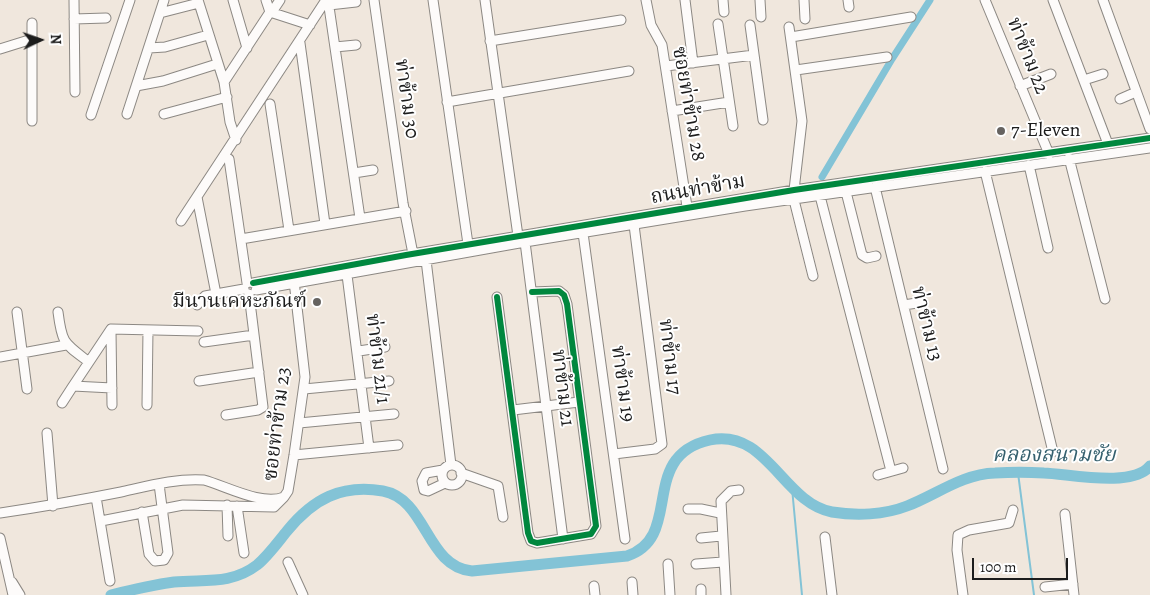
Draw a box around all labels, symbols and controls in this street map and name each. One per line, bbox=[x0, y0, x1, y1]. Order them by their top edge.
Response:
street label: ท่าข้าม 22 bbox=[1001, 14, 1053, 98]
north arrow bbox=[15, 15, 65, 65]
text: N bbox=[46, 34, 65, 45]
street label: ซอยท่าข้าม 28 bbox=[666, 45, 710, 163]
street label: ท่าข้าม 30 bbox=[389, 58, 423, 140]
place label: 7-Eleven bbox=[1011, 119, 1081, 143]
marker: 7-Eleven bbox=[995, 125, 1007, 137]
street label: ถนนท่าข้าม bbox=[649, 170, 747, 210]
street label: ท่าข้าม 13 bbox=[905, 284, 947, 364]
place label: มีนานเคหะภัณฑ์ bbox=[172, 290, 307, 314]
marker: มีนานเคหะภัณฑ์ bbox=[311, 296, 323, 308]
street label: ท่าข้าม 21/1 bbox=[360, 312, 394, 406]
street label: ท่าข้าม 17 bbox=[652, 318, 686, 396]
street label: ท่าข้าม 19 bbox=[605, 344, 639, 424]
street label: ท่าข้าม 21 bbox=[545, 348, 579, 428]
street label: ซอยท่าข้าม 23 bbox=[259, 366, 297, 482]
water label: คลองสนามชัย bbox=[992, 443, 1116, 469]
scale bar bbox=[975, 548, 1071, 580]
text: 100 m bbox=[980, 557, 1017, 577]

